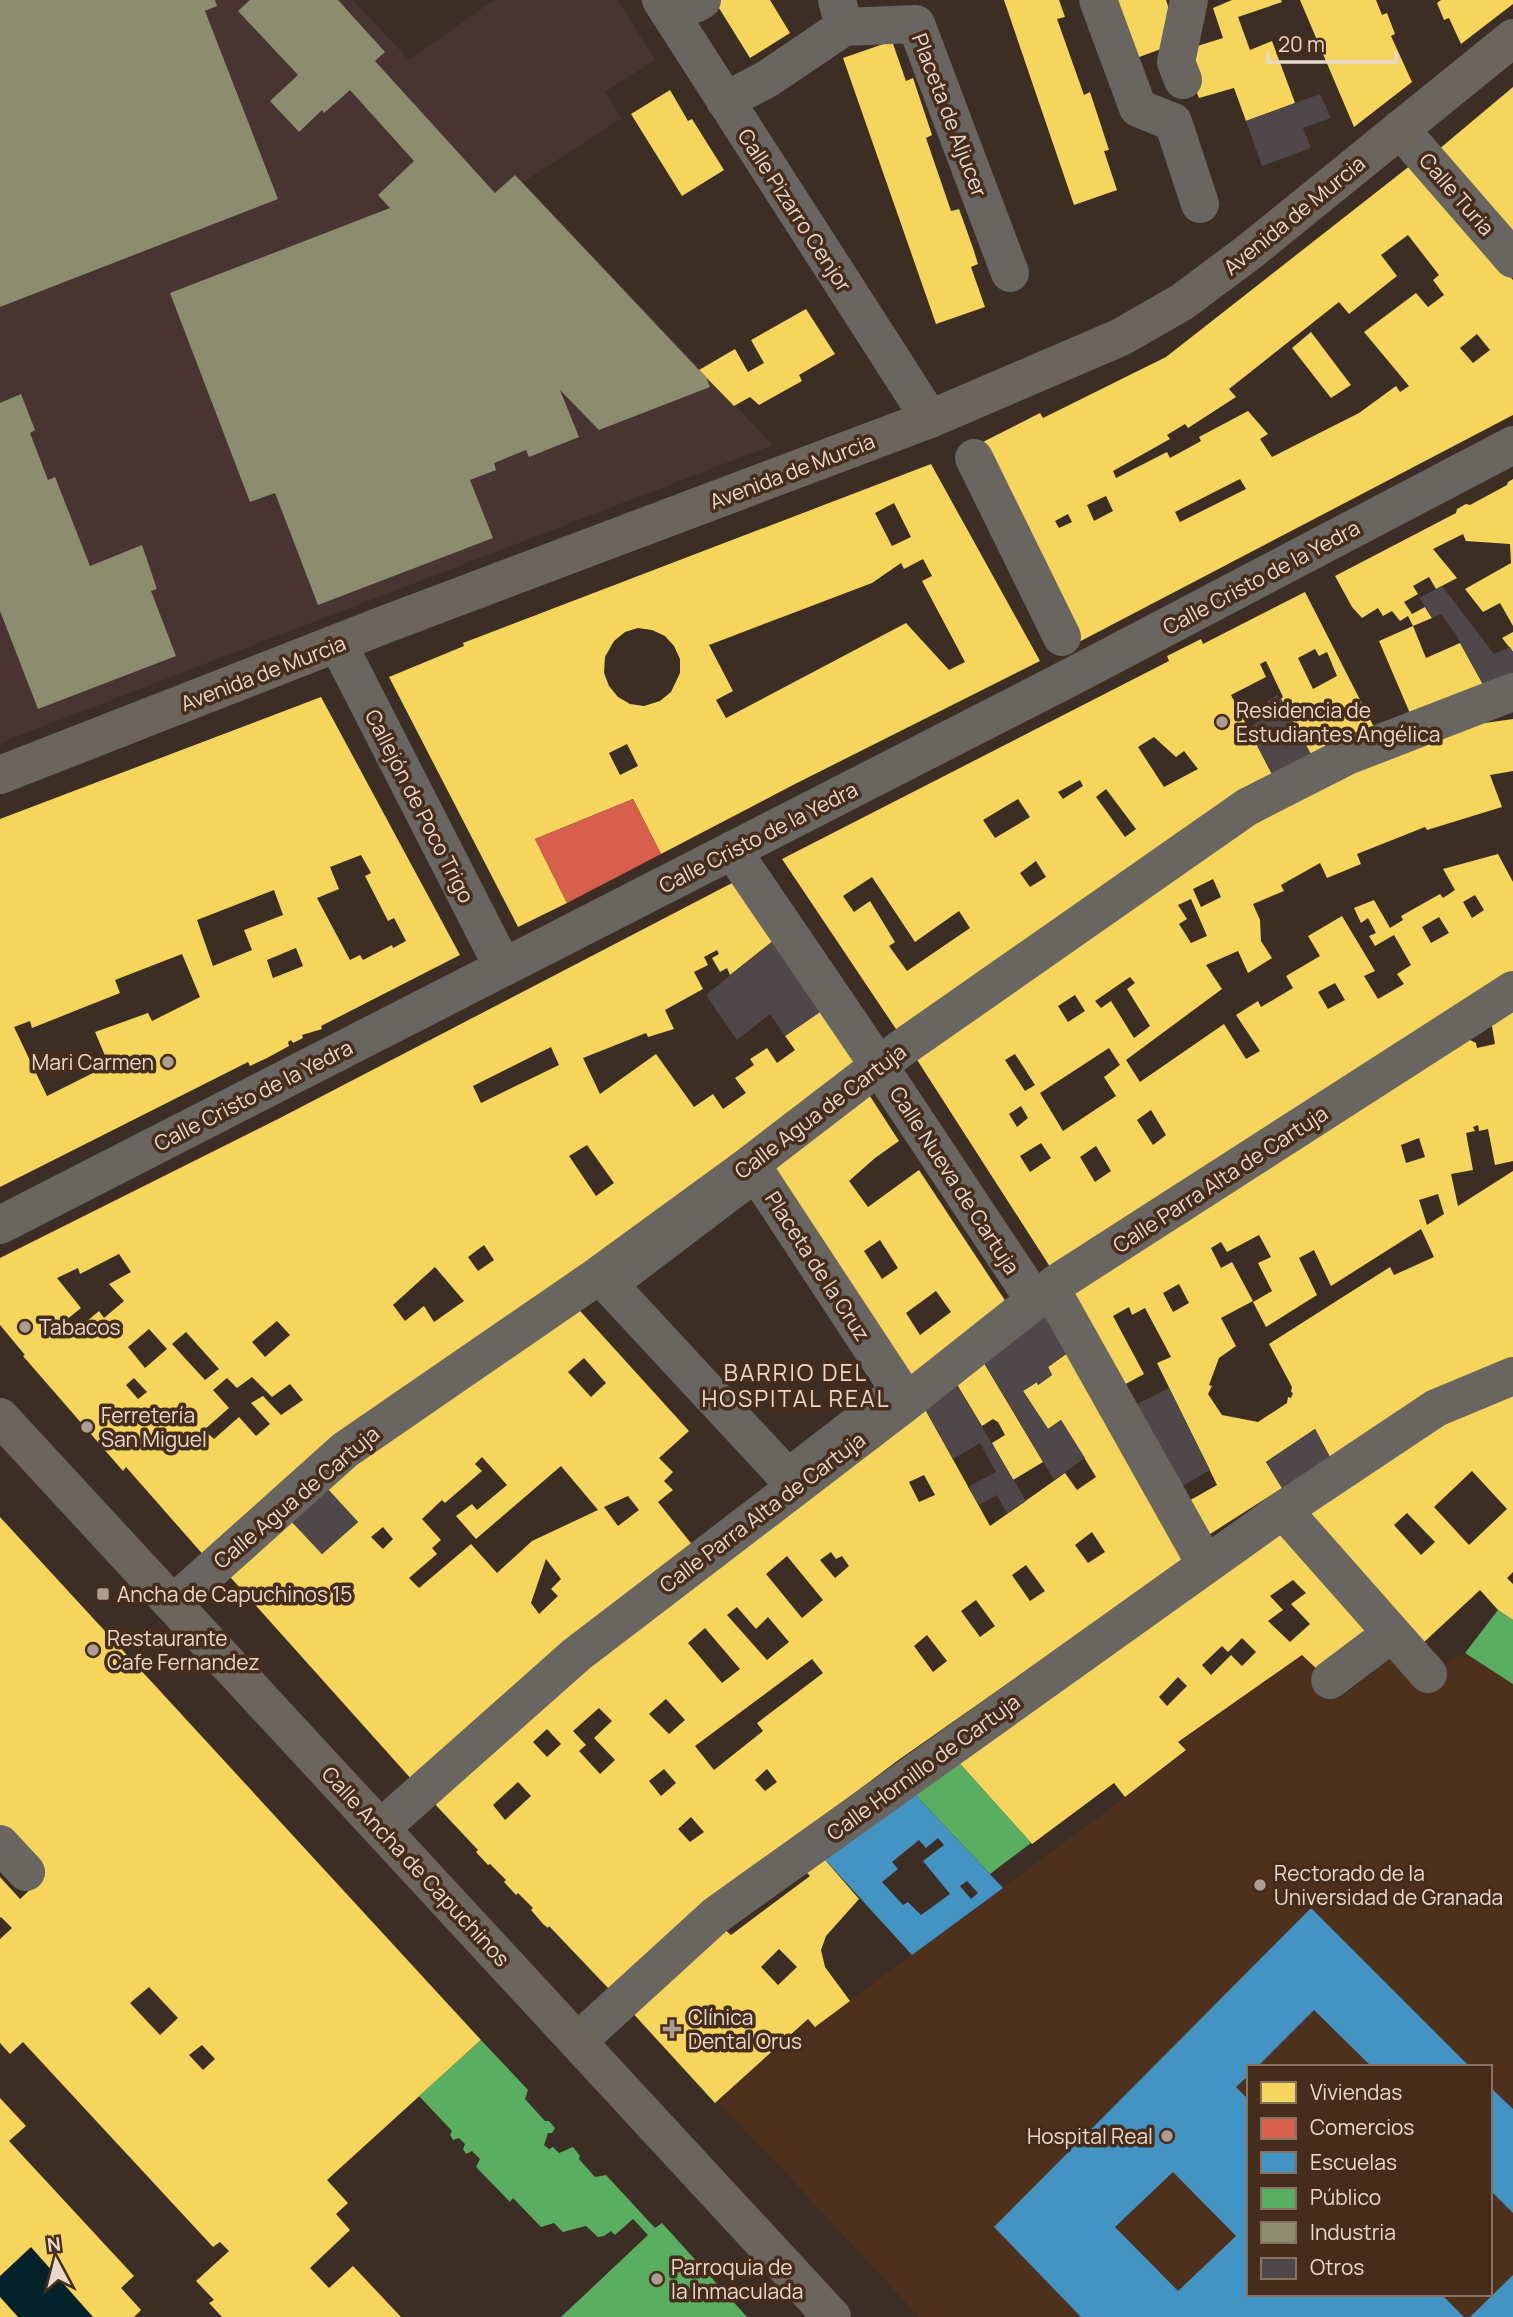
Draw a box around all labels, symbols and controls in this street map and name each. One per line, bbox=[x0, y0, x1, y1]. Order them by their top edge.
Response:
scale bar bbox=[1268, 21, 1396, 65]
street label: Placeta de Aljucer bbox=[906, 29, 994, 201]
text: 20 m bbox=[1278, 30, 1325, 58]
street label: Calle Pizarro Cenjor bbox=[732, 123, 858, 297]
street label: Calle Turia bbox=[1413, 147, 1501, 241]
street label: Avenida de Murcia bbox=[1217, 149, 1371, 281]
street label: Avenida de Murcia bbox=[705, 427, 879, 515]
street label: Calle Cristo de la Yedra bbox=[1158, 513, 1364, 641]
street label: Avenida de Murcia bbox=[176, 629, 350, 717]
place label: Residencia de Estudiantes Angélica bbox=[1236, 696, 1440, 748]
street label: Callejón de Poco Trigo bbox=[359, 704, 481, 908]
marker: Residencia de Estudiantes Angélica bbox=[1214, 714, 1230, 730]
street label: Calle Cristo de la Yedra bbox=[654, 775, 862, 899]
street label: Calle Cristo de la Yedra bbox=[149, 1033, 357, 1157]
street label: Calle Agua de Cartuja bbox=[728, 1037, 912, 1185]
place label: Mari Carmen bbox=[32, 1048, 154, 1076]
marker: Mari Carmen bbox=[160, 1054, 176, 1070]
street label: Calle Nueva de Cartuja bbox=[884, 1081, 1026, 1279]
street label: Calle Parra Alta de Cartuja bbox=[1107, 1099, 1333, 1259]
street label: Placeta de la Cruz bbox=[759, 1186, 877, 1346]
place label: Tabacos bbox=[39, 1313, 120, 1341]
marker: Tabacos bbox=[17, 1319, 33, 1335]
district label: BARRIO DEL HOSPITAL REAL bbox=[702, 1356, 890, 1414]
place label: Ferretería San Miguel bbox=[101, 1401, 207, 1453]
marker: Ferretería San Miguel bbox=[79, 1419, 95, 1435]
street label: Calle Agua de Cartuja bbox=[207, 1419, 385, 1575]
street label: Calle Parra Alta de Cartuja bbox=[653, 1425, 871, 1599]
place label: Ancha de Capuchinos 15 bbox=[117, 1580, 352, 1608]
marker: Ancha de Capuchinos 15 bbox=[95, 1586, 111, 1602]
place label: Restaurante Cafe Fernandez bbox=[107, 1624, 260, 1676]
marker: Restaurante Cafe Fernandez bbox=[85, 1642, 101, 1658]
street label: Calle Hornillo de Cartuja bbox=[821, 1687, 1025, 1847]
street label: Calle Ancha de Capuchinos bbox=[316, 1760, 516, 1972]
place label: Rectorado de la Universidad de Granada bbox=[1274, 1859, 1503, 1911]
marker: Rectorado de la Universidad de Granada bbox=[1252, 1877, 1268, 1893]
place label: Clínica Dental Orus bbox=[688, 2003, 802, 2055]
marker: Clínica Dental Orus bbox=[662, 2019, 682, 2039]
legend bbox=[1247, 2065, 1492, 2296]
text: Viviendas bbox=[1310, 2078, 1402, 2106]
text: Comercios bbox=[1310, 2113, 1414, 2141]
place label: Hospital Real bbox=[1027, 2122, 1153, 2150]
marker: Hospital Real bbox=[1159, 2128, 1175, 2144]
text: Escuelas bbox=[1310, 2148, 1397, 2176]
text: Público bbox=[1310, 2183, 1381, 2211]
text: Industria bbox=[1310, 2218, 1396, 2246]
north arrow bbox=[21, 2226, 91, 2296]
text: N bbox=[46, 2230, 62, 2258]
place label: Parroquia de la Inmaculada bbox=[671, 2253, 803, 2305]
text: Otros bbox=[1310, 2253, 1364, 2281]
marker: Parroquia de la Inmaculada bbox=[649, 2271, 665, 2287]

